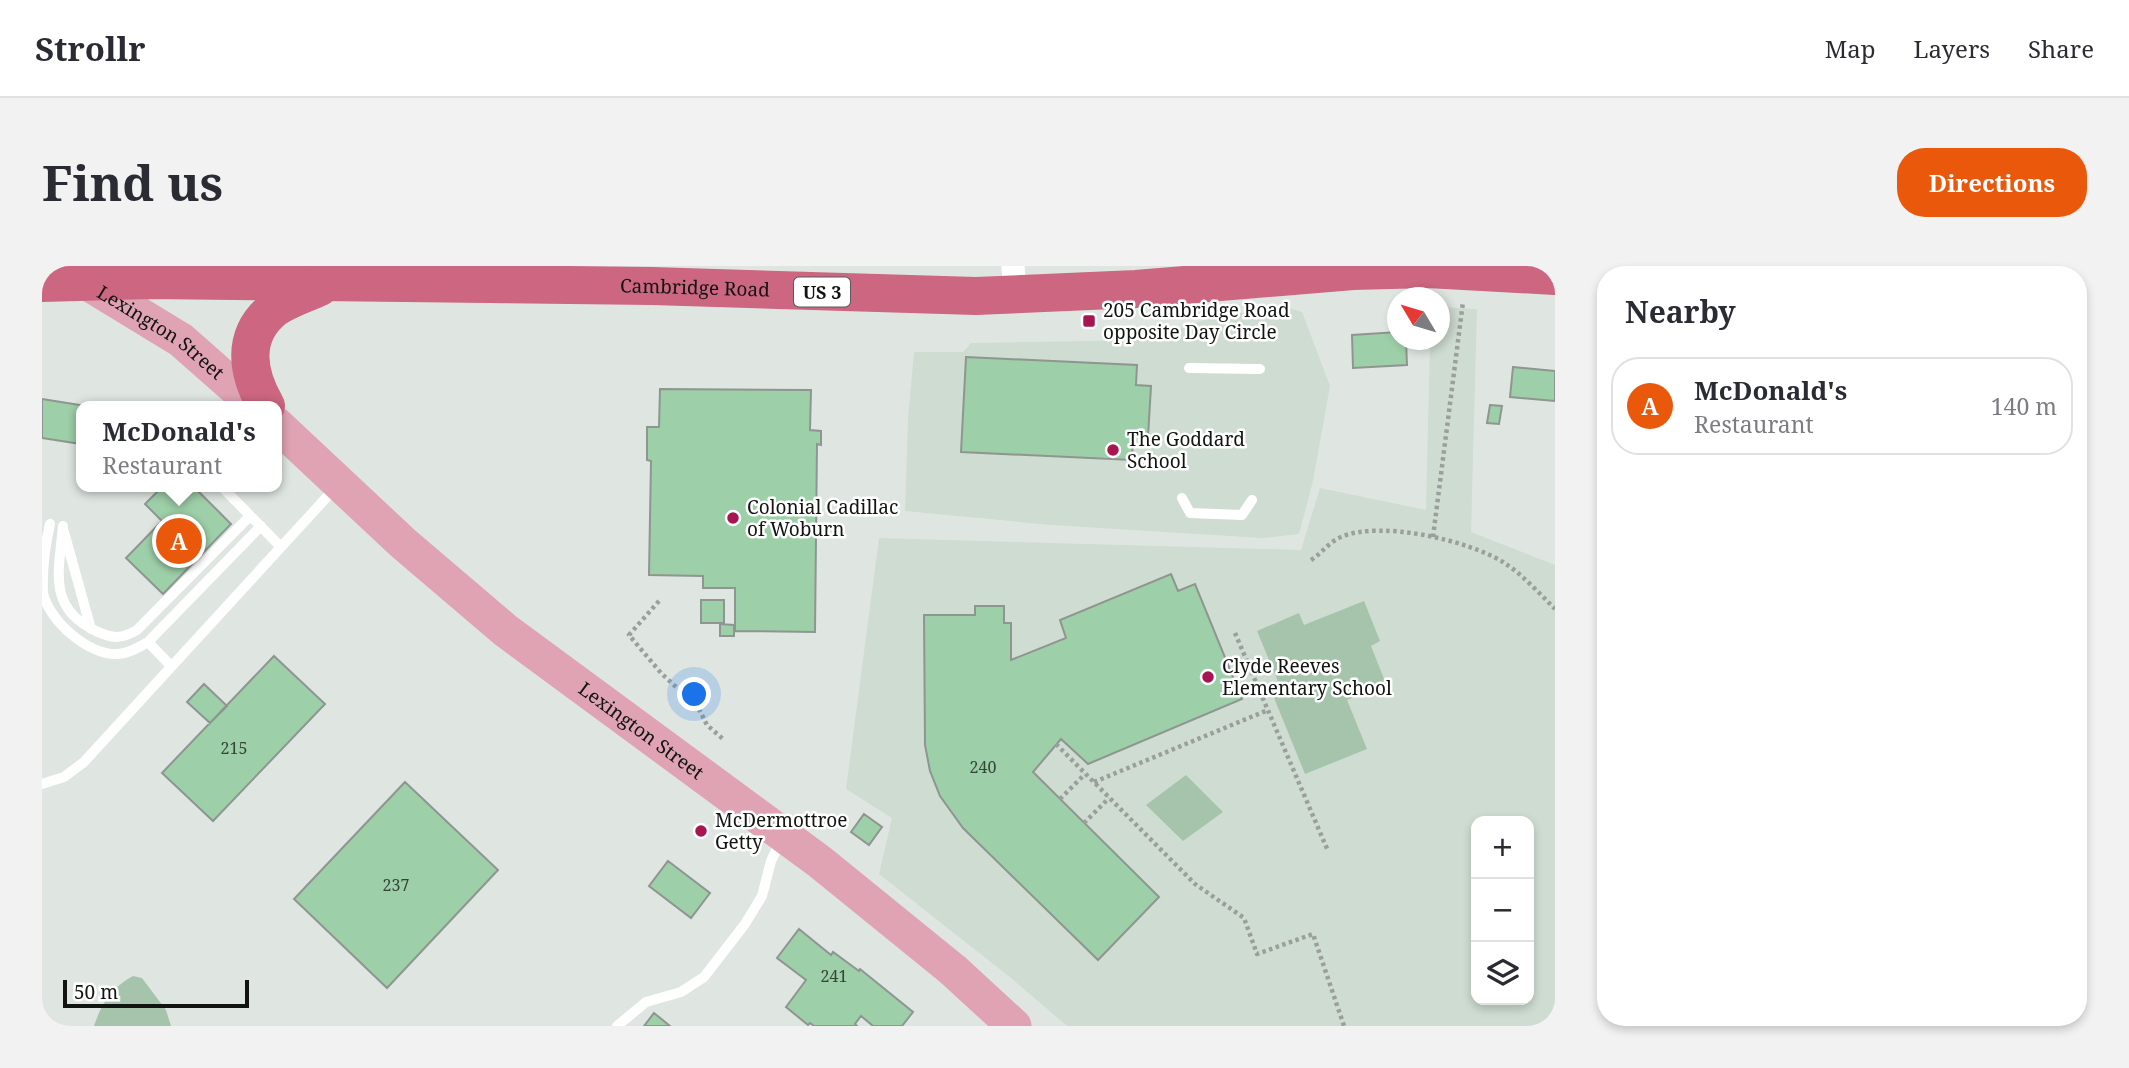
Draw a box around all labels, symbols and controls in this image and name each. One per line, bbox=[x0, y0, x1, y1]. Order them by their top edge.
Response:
text: Strollr bbox=[35, 26, 145, 71]
text: Map bbox=[1825, 32, 1876, 65]
text: Layers bbox=[1914, 32, 1990, 65]
text: Share bbox=[2028, 32, 2094, 65]
button: Directions bbox=[1897, 148, 2087, 217]
text: Find us bbox=[42, 149, 223, 215]
street label: Cambridge Road bbox=[620, 273, 771, 303]
road number: US 3 bbox=[794, 278, 850, 307]
street label: Lexington Street bbox=[92, 279, 230, 385]
north arrow bbox=[1387, 287, 1450, 350]
text: Nearby bbox=[1625, 291, 1736, 332]
place label: 205 Cambridge Road opposite Day Circle bbox=[1103, 297, 1290, 345]
marker: 205 Cambridge Road opposite Day Circle bbox=[1081, 313, 1097, 329]
text: McDonald's bbox=[1694, 372, 1847, 408]
text: A bbox=[1641, 390, 1659, 422]
text: 140 m bbox=[1991, 390, 2057, 422]
popup bbox=[76, 401, 282, 492]
text: Restaurant bbox=[1694, 408, 1814, 440]
text: McDonald's bbox=[102, 413, 256, 449]
place label: The Goddard School bbox=[1127, 426, 1245, 474]
marker: The Goddard School bbox=[1105, 442, 1121, 458]
text: Restaurant bbox=[102, 449, 222, 481]
place label: Colonial Cadillac of Woburn bbox=[747, 494, 898, 542]
marker: Colonial Cadillac of Woburn bbox=[725, 510, 741, 526]
pin: A bbox=[156, 515, 202, 567]
place label: Clyde Reeves Elementary School bbox=[1222, 653, 1392, 701]
marker: Clyde Reeves Elementary School bbox=[1200, 669, 1216, 685]
street label: Lexington Street bbox=[573, 676, 709, 785]
your location bbox=[677, 677, 711, 711]
house number: 215 bbox=[221, 737, 247, 759]
house number: 240 bbox=[970, 756, 996, 778]
place label: McDermottroe Getty bbox=[715, 807, 847, 855]
map controls bbox=[1471, 816, 1534, 1005]
button: + bbox=[1471, 816, 1534, 879]
marker: McDermottroe Getty bbox=[693, 823, 709, 839]
house number: 237 bbox=[383, 874, 409, 896]
button: − bbox=[1471, 879, 1534, 942]
button: layers bbox=[1471, 942, 1534, 1005]
house number: 241 bbox=[821, 965, 847, 987]
scale bar bbox=[63, 977, 248, 1009]
text: 50 m bbox=[74, 979, 118, 1005]

